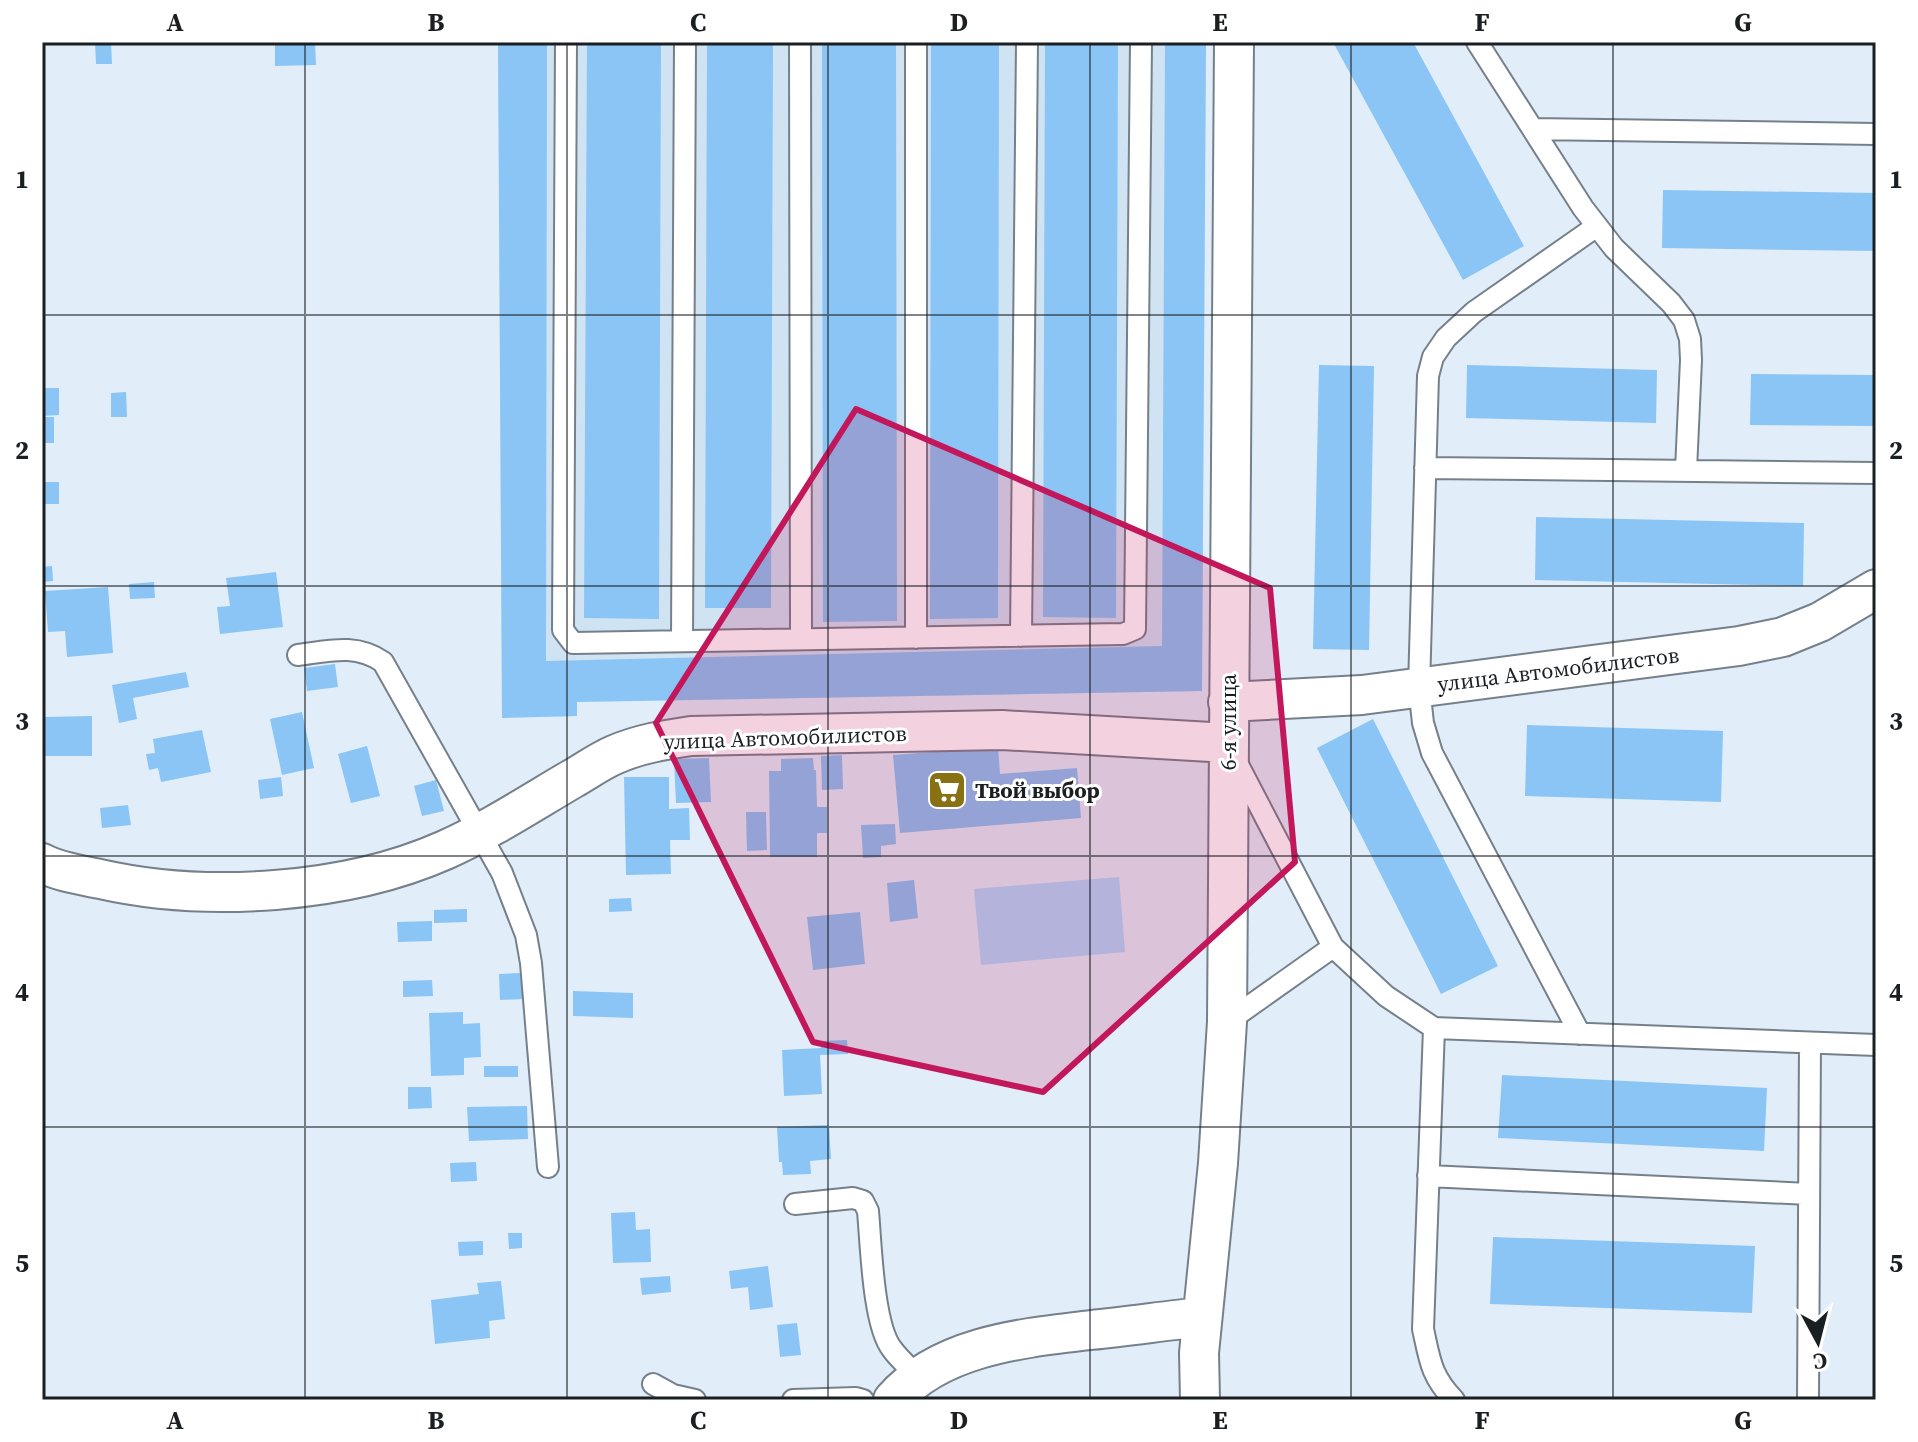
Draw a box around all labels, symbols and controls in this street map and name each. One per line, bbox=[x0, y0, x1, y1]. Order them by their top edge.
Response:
text: A bbox=[166, 4, 184, 40]
text: B bbox=[428, 4, 445, 40]
text: C bbox=[690, 4, 706, 40]
text: D bbox=[950, 4, 968, 40]
text: E bbox=[1212, 4, 1228, 40]
text: F bbox=[1474, 4, 1490, 40]
text: G bbox=[1734, 4, 1752, 40]
text: 1 bbox=[15, 161, 29, 197]
text: 1 bbox=[1889, 161, 1903, 197]
text: 2 bbox=[15, 432, 29, 468]
text: 2 bbox=[1889, 432, 1903, 468]
street label: улица Автомобилистов bbox=[1435, 639, 1681, 699]
street label: 6-я улица bbox=[1213, 673, 1243, 770]
text: 3 bbox=[15, 703, 29, 739]
text: 3 bbox=[1889, 703, 1903, 739]
street label: улица Автомобилистов bbox=[663, 718, 907, 756]
supermarket icon: Твой выбор bbox=[926, 769, 968, 811]
place label: Твой выбор bbox=[975, 775, 1100, 805]
text: 4 bbox=[15, 974, 29, 1010]
text: 4 bbox=[1889, 974, 1903, 1010]
text: 5 bbox=[15, 1245, 29, 1281]
text: 5 bbox=[1889, 1245, 1903, 1281]
north arrow bbox=[1778, 1302, 1858, 1382]
text: С bbox=[1812, 1346, 1829, 1378]
text: A bbox=[166, 1402, 184, 1438]
text: B bbox=[428, 1402, 445, 1438]
text: C bbox=[690, 1402, 706, 1438]
text: D bbox=[950, 1402, 968, 1438]
text: E bbox=[1212, 1402, 1228, 1438]
text: F bbox=[1474, 1402, 1490, 1438]
text: G bbox=[1734, 1402, 1752, 1438]

